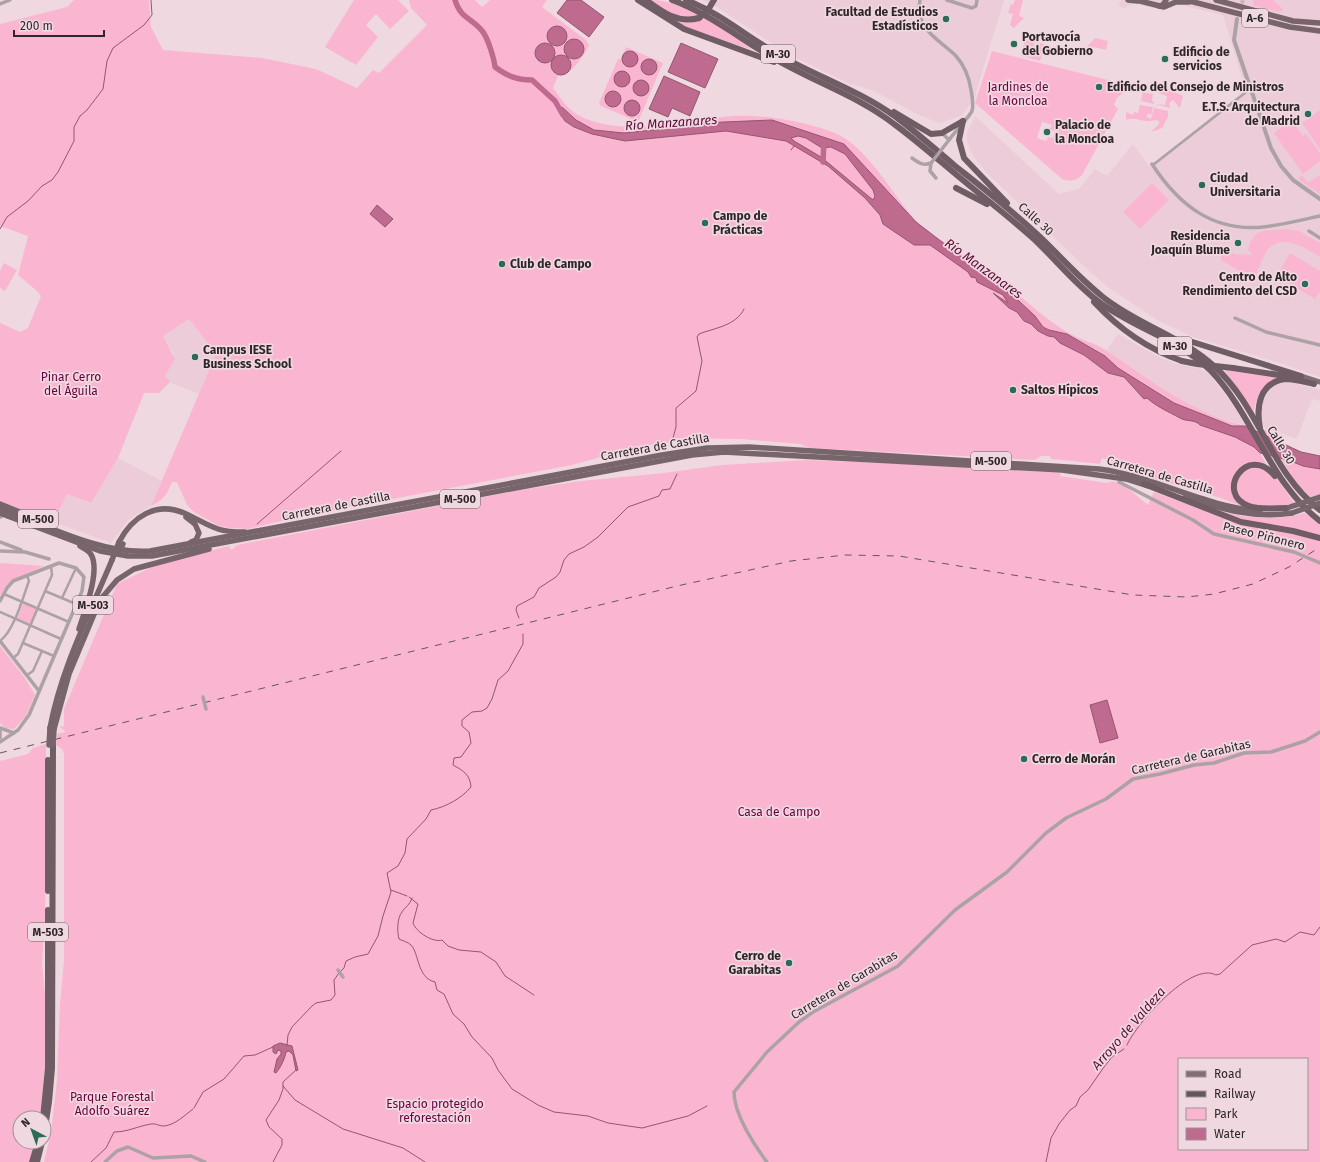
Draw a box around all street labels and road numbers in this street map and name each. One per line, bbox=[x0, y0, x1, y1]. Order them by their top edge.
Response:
road number: A-6 bbox=[1242, 9, 1268, 27]
road number: M-30 bbox=[761, 45, 795, 63]
street label: Calle 30 bbox=[1016, 200, 1057, 239]
road number: M-30 bbox=[1158, 337, 1192, 355]
street label: Calle 30 bbox=[1264, 423, 1298, 467]
street label: Carretera de Castilla bbox=[600, 431, 710, 463]
road number: M-500 bbox=[971, 452, 1011, 470]
street label: Carretera de Castilla bbox=[1105, 453, 1215, 497]
street label: Carretera de Castilla bbox=[281, 489, 391, 523]
road number: M-500 bbox=[440, 490, 480, 508]
road number: M-500 bbox=[18, 510, 58, 528]
street label: Paseo Piñonero bbox=[1221, 519, 1307, 553]
road number: M-503 bbox=[73, 596, 113, 614]
street label: Carretera de Garabitas bbox=[1130, 736, 1252, 778]
road number: M-503 bbox=[28, 923, 68, 941]
street label: Carretera de Garabitas bbox=[788, 947, 900, 1022]

